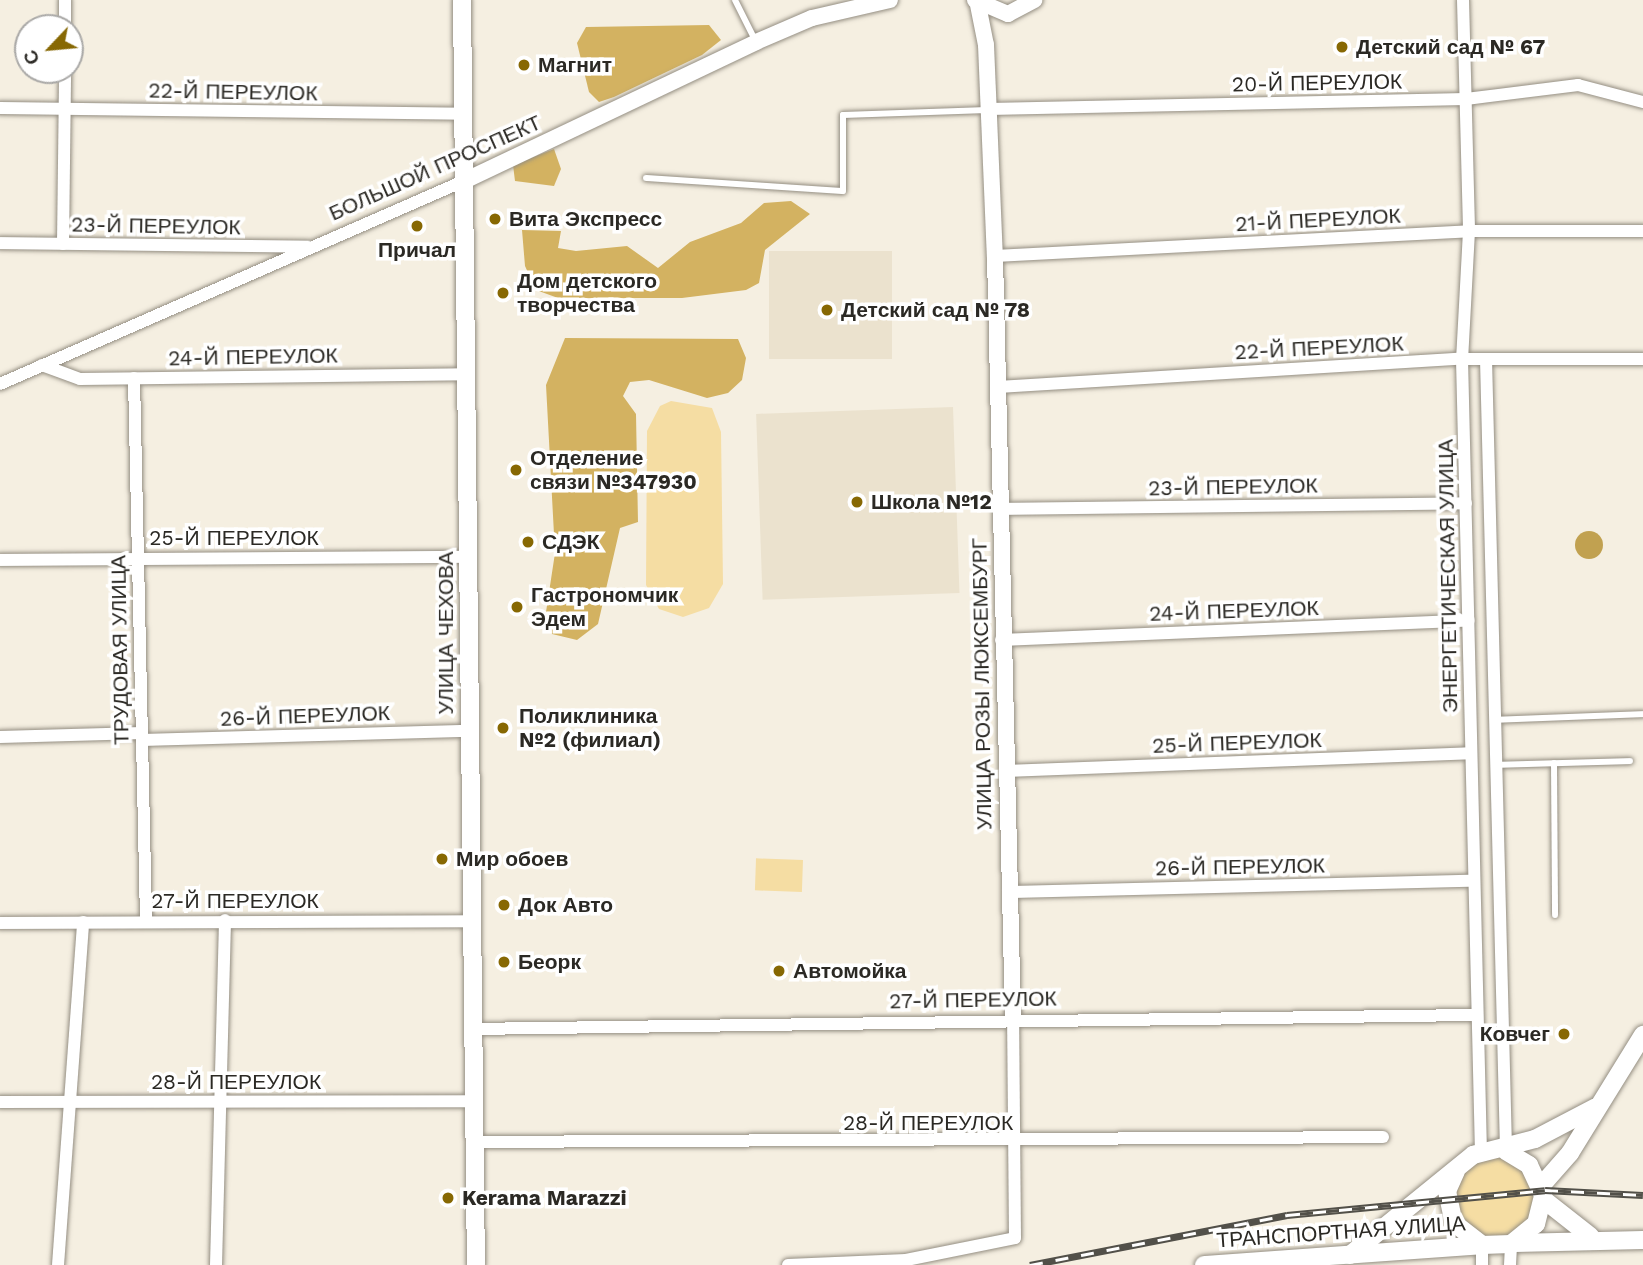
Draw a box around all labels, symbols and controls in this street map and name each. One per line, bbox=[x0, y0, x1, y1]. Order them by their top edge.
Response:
north arrow bbox=[14, 14, 84, 84]
place label: Детский сад № 67 bbox=[1356, 34, 1545, 60]
marker: Детский сад № 67 bbox=[1334, 39, 1350, 55]
text: С bbox=[18, 46, 45, 69]
place label: Магнит bbox=[538, 52, 612, 78]
marker: Магнит bbox=[516, 57, 532, 73]
street label: 20-Й ПЕРЕУЛОК bbox=[1232, 69, 1402, 97]
street label: 22-Й ПЕРЕУЛОК bbox=[148, 78, 318, 106]
street label: БОЛЬШОЙ ПРОСПЕКТ bbox=[325, 110, 545, 226]
street label: 21-Й ПЕРЕУЛОК bbox=[1235, 203, 1401, 237]
place label: Вита Экспресс bbox=[509, 206, 662, 232]
marker: Вита Экспресс bbox=[487, 211, 503, 227]
street label: 23-Й ПЕРЕУЛОК bbox=[71, 212, 241, 240]
marker: Причал bbox=[409, 218, 425, 234]
place label: Причал bbox=[378, 237, 456, 263]
place label: Дом детского творчества bbox=[517, 268, 657, 318]
marker: Дом детского творчества bbox=[495, 285, 511, 301]
place label: Детский сад № 78 bbox=[841, 297, 1031, 323]
marker: Детский сад № 78 bbox=[819, 302, 835, 318]
street label: 22-Й ПЕРЕУЛОК bbox=[1234, 331, 1404, 365]
street label: 24-Й ПЕРЕУЛОК bbox=[168, 343, 338, 371]
street label: ЭНЕРГЕТИЧЕСКАЯ УЛИЦА bbox=[1433, 439, 1463, 713]
place label: Отделение связи №347930 bbox=[530, 445, 697, 495]
marker: Отделение связи №347930 bbox=[508, 462, 524, 478]
street label: 23-Й ПЕРЕУЛОК bbox=[1148, 473, 1318, 501]
place label: Школа №12 bbox=[871, 489, 992, 515]
marker: Школа №12 bbox=[849, 494, 865, 510]
street label: 25-Й ПЕРЕУЛОК bbox=[149, 525, 319, 551]
place label: СДЭК bbox=[542, 529, 600, 555]
marker: СДЭК bbox=[520, 534, 536, 550]
street label: УЛИЦА РОЗЫ ЛЮКСЕМБУРГ bbox=[967, 538, 997, 830]
street label: УЛИЦА ЧЕХОВА bbox=[433, 551, 459, 715]
street label: ТРУДОВАЯ УЛИЦА bbox=[106, 555, 134, 745]
place label: Гастрономчик Эдем bbox=[531, 582, 678, 632]
street label: 24-Й ПЕРЕУЛОК bbox=[1149, 595, 1319, 627]
marker: Гастрономчик Эдем bbox=[509, 599, 525, 615]
street label: 26-Й ПЕРЕУЛОК bbox=[220, 700, 390, 732]
place label: Поликлиника №2 (филиал) bbox=[519, 703, 661, 753]
marker: Поликлиника №2 (филиал) bbox=[493, 718, 513, 738]
street label: 25-Й ПЕРЕУЛОК bbox=[1152, 727, 1322, 759]
place label: Мир обоев bbox=[456, 846, 568, 872]
marker: Мир обоев bbox=[434, 851, 450, 867]
street label: 26-Й ПЕРЕУЛОК bbox=[1155, 853, 1325, 881]
street label: 27-Й ПЕРЕУЛОК bbox=[151, 888, 319, 914]
place label: Док Авто bbox=[518, 892, 613, 918]
marker: Док Авто bbox=[496, 897, 512, 913]
place label: Беорк bbox=[518, 949, 581, 975]
marker: Беорк bbox=[496, 954, 512, 970]
place label: Автомойка bbox=[793, 958, 907, 984]
marker: Автомойка bbox=[771, 963, 787, 979]
street label: 27-Й ПЕРЕУЛОК bbox=[889, 986, 1057, 1014]
place label: Ковчег bbox=[1480, 1021, 1550, 1047]
marker: Ковчег bbox=[1556, 1026, 1572, 1042]
street label: 28-Й ПЕРЕУЛОК bbox=[151, 1069, 321, 1095]
street label: 28-Й ПЕРЕУЛОК bbox=[843, 1110, 1013, 1136]
place label: Kerama Marazzi bbox=[462, 1185, 627, 1211]
marker: Kerama Marazzi bbox=[440, 1190, 456, 1206]
street label: ТРАНСПОРТНАЯ УЛИЦА bbox=[1216, 1211, 1466, 1253]

